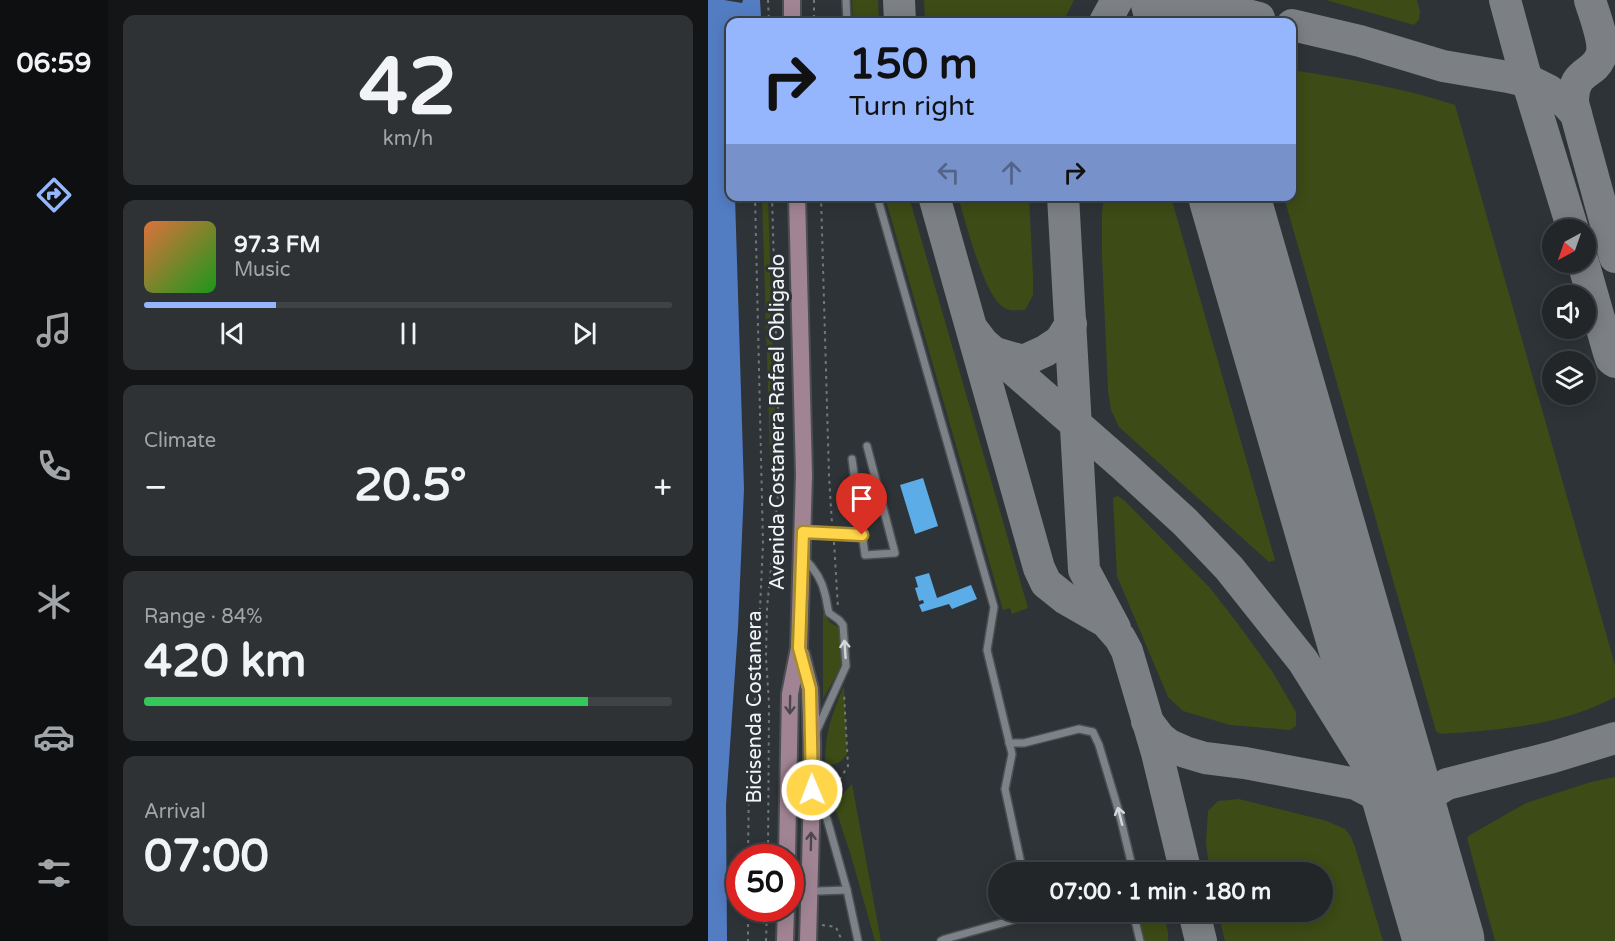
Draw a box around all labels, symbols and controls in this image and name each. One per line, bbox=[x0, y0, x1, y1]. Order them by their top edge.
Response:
text: 150 m bbox=[849, 39, 978, 90]
text: 42 bbox=[359, 41, 457, 135]
icon: right bbox=[750, 42, 828, 120]
text: 06:59 bbox=[17, 47, 91, 80]
text: Turn right bbox=[849, 90, 975, 123]
text: km/h bbox=[383, 127, 433, 151]
icon: left bbox=[932, 156, 965, 189]
icon: ahead bbox=[995, 156, 1028, 189]
icon: right bbox=[1058, 156, 1091, 189]
icon: directions bbox=[33, 174, 75, 216]
north arrow bbox=[1542, 219, 1596, 273]
map controls bbox=[1542, 219, 1596, 405]
text: 97.3 FM bbox=[234, 232, 320, 258]
street label: Avenida Costanera Rafael Obligado bbox=[766, 254, 790, 590]
text: Music bbox=[234, 258, 290, 282]
button: sound bbox=[1542, 285, 1596, 339]
icon: music bbox=[33, 309, 75, 351]
icon: previous bbox=[216, 317, 249, 350]
icon: pause bbox=[392, 317, 425, 350]
icon: next bbox=[568, 317, 601, 350]
button: layers bbox=[1542, 351, 1596, 405]
text: Climate bbox=[144, 429, 216, 453]
icon: phone bbox=[33, 445, 75, 487]
text: 20.5° bbox=[354, 459, 467, 513]
text: − bbox=[144, 468, 168, 507]
text: + bbox=[653, 468, 672, 507]
pin bbox=[836, 473, 887, 535]
icon: arrive bbox=[845, 482, 878, 515]
icon: climate bbox=[33, 581, 75, 623]
text: Range · 84% bbox=[144, 605, 263, 629]
street label: Bicisenda Costanera bbox=[743, 610, 767, 804]
text: 420 km bbox=[144, 635, 306, 689]
one-way arrow bbox=[840, 640, 851, 660]
one-way arrow bbox=[784, 695, 796, 715]
icon: car bbox=[33, 716, 75, 758]
position arrow bbox=[780, 758, 844, 822]
text: Arrival bbox=[144, 800, 206, 824]
one-way arrow bbox=[1113, 807, 1125, 826]
text: 07:00 bbox=[144, 830, 269, 884]
one-way arrow bbox=[805, 831, 816, 851]
speed limit sign: 50 bbox=[726, 844, 804, 922]
icon: filters bbox=[33, 852, 75, 894]
text: 07:00 · 1 min · 180 m bbox=[1050, 879, 1271, 905]

